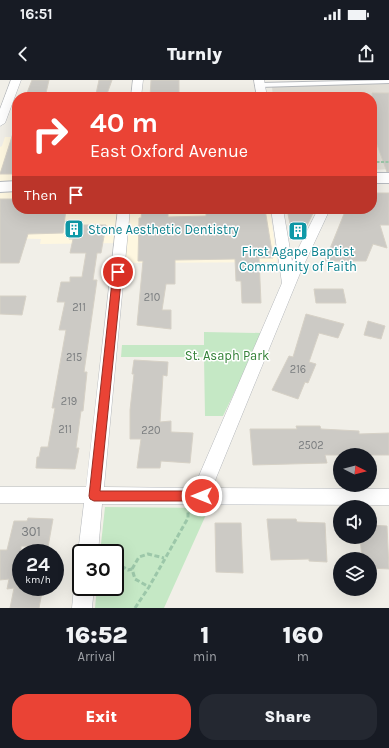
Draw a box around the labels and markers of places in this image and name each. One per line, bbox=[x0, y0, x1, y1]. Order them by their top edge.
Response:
building icon: Stone Aesthetic Dentistry bbox=[63, 218, 85, 240]
building icon: First Agape Baptist Community of Faith bbox=[287, 220, 309, 242]
place label: Stone Aesthetic Dentistry bbox=[88, 222, 239, 237]
place label: First Agape Baptist Community of Faith bbox=[239, 244, 357, 274]
pin bbox=[101, 255, 135, 289]

